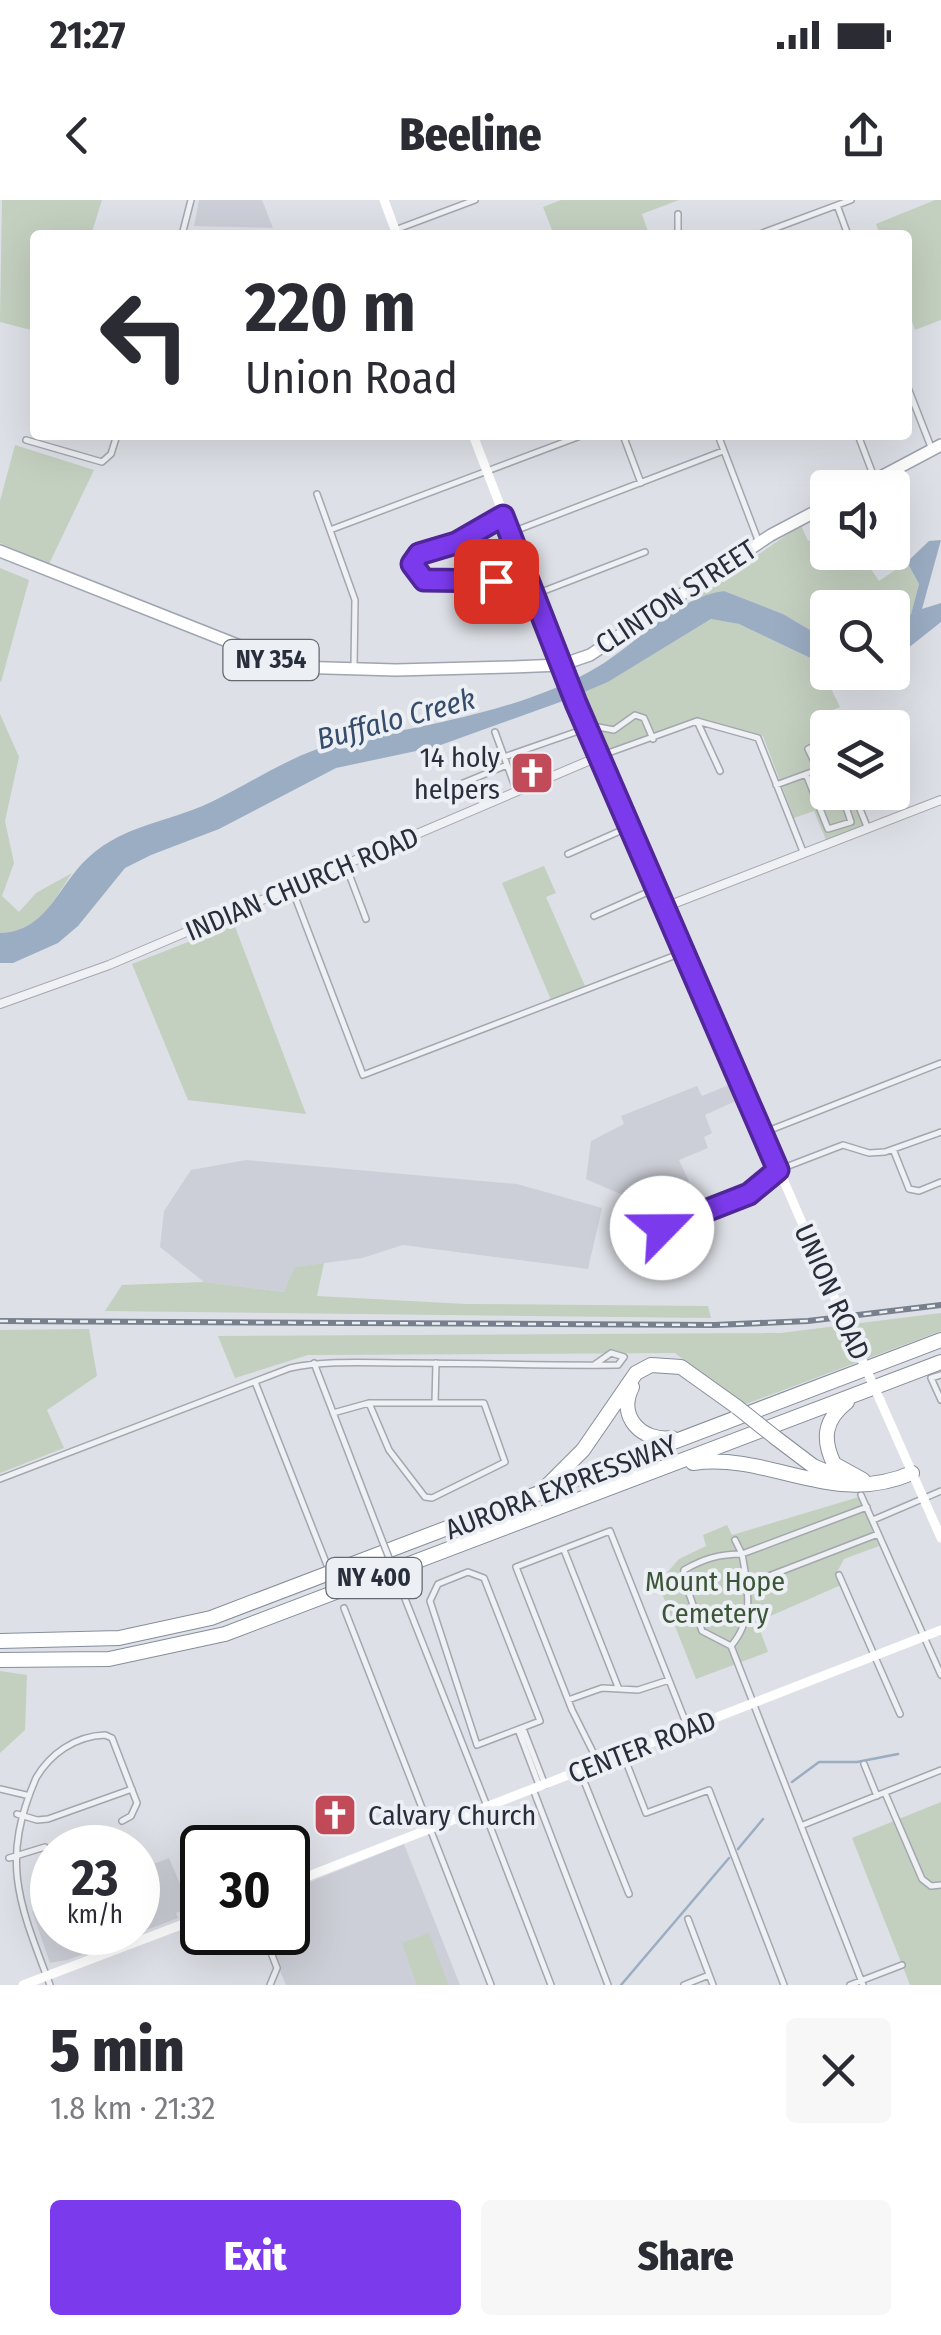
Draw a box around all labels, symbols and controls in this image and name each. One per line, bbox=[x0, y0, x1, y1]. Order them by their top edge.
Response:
text: 21:27 bbox=[50, 12, 125, 58]
icon: back bbox=[50, 108, 105, 163]
text: Beeline bbox=[400, 108, 541, 162]
icon: share bbox=[836, 108, 891, 163]
text: 220 m bbox=[245, 266, 416, 350]
icon: left bbox=[80, 270, 210, 400]
text: Union Road bbox=[245, 351, 458, 405]
map controls bbox=[810, 470, 910, 810]
button: sound bbox=[810, 470, 910, 570]
street label: CLINTON STREET bbox=[590, 533, 763, 661]
pin bbox=[454, 539, 539, 624]
icon: arrive bbox=[469, 554, 524, 609]
button: search bbox=[810, 590, 910, 690]
road number: NY 354 bbox=[224, 640, 318, 680]
water label: Buffalo Creek bbox=[313, 681, 479, 757]
button: layers bbox=[810, 710, 910, 810]
place label: 14 holy helpers bbox=[414, 741, 501, 806]
church icon: 14 holy helpers bbox=[509, 750, 555, 796]
street label: INDIAN CHURCH ROAD bbox=[180, 820, 424, 948]
position arrow bbox=[610, 1176, 714, 1280]
street label: UNION ROAD bbox=[787, 1219, 877, 1365]
street label: AURORA EXPRESSWAY bbox=[441, 1428, 681, 1546]
road number: NY 400 bbox=[326, 1558, 422, 1598]
park label: Mount Hope Cemetery bbox=[645, 1565, 785, 1630]
street label: CENTER ROAD bbox=[563, 1704, 721, 1790]
church icon: Calvary Church bbox=[312, 1792, 358, 1838]
place label: Calvary Church bbox=[368, 1799, 536, 1832]
speed limit sign: 30 bbox=[180, 1825, 310, 1955]
text: 23 bbox=[72, 1848, 118, 1908]
text: km/h bbox=[67, 1900, 123, 1930]
text: 5 min bbox=[50, 2015, 185, 2087]
button: close bbox=[786, 2018, 891, 2123]
text: 1.8 km · 21:32 bbox=[50, 2089, 215, 2127]
button: Exit bbox=[50, 2200, 461, 2315]
button: Share bbox=[481, 2200, 891, 2315]

